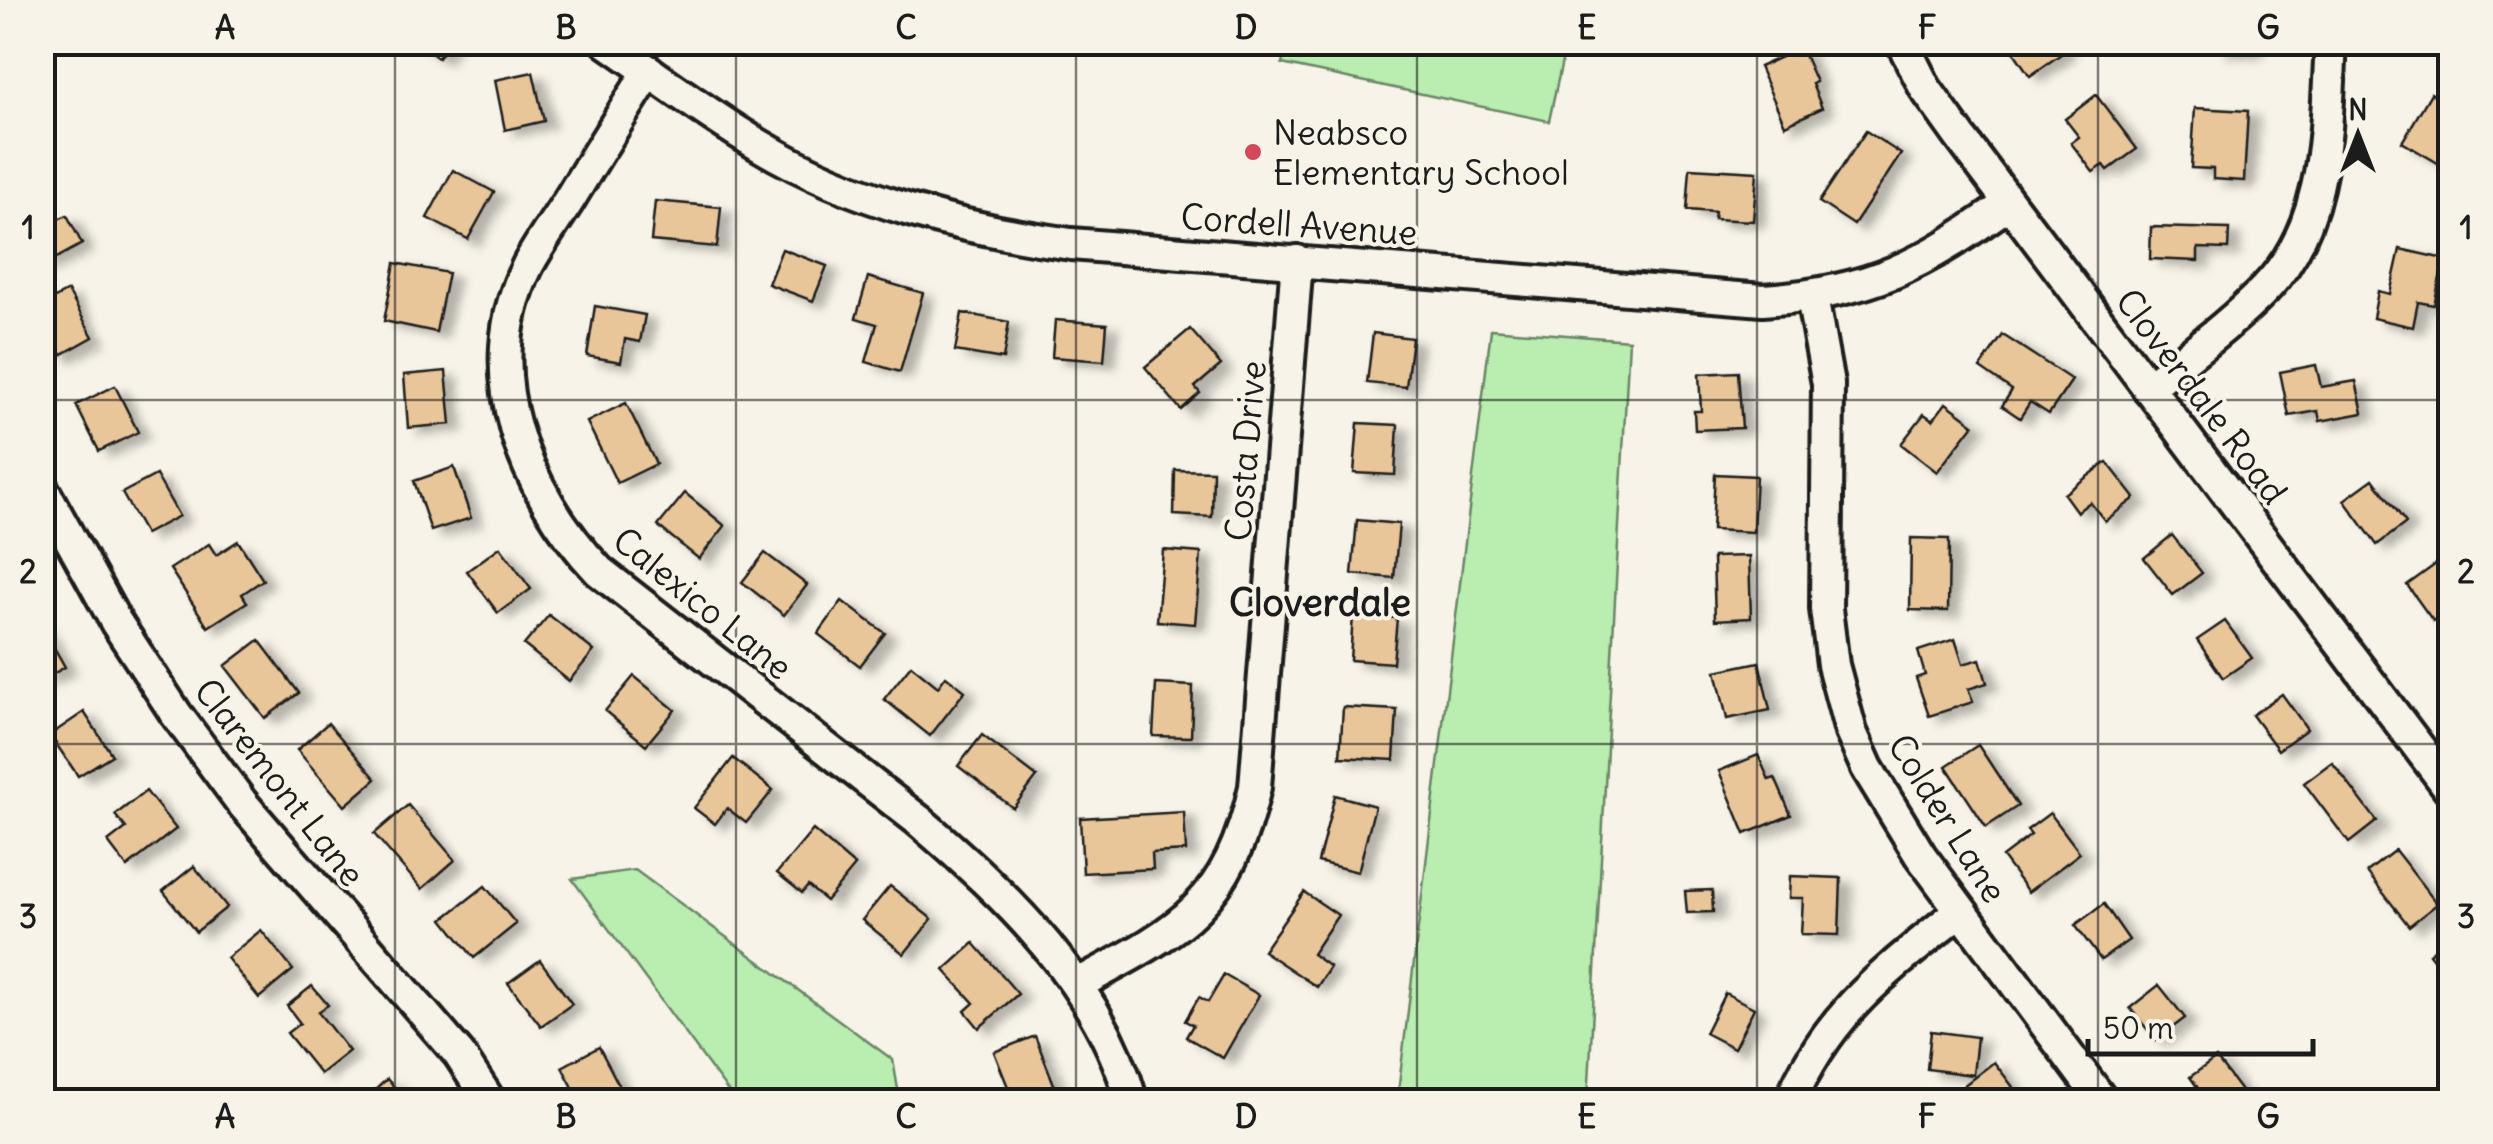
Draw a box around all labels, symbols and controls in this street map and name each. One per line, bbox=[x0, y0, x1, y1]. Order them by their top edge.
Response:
text: A bbox=[215, 7, 235, 48]
text: B bbox=[556, 7, 576, 48]
text: C bbox=[895, 7, 917, 48]
text: D bbox=[1235, 7, 1257, 48]
text: E bbox=[1578, 7, 1596, 48]
text: F bbox=[1918, 7, 1936, 48]
text: G bbox=[2256, 7, 2280, 48]
north arrow bbox=[2308, 85, 2408, 185]
text: N bbox=[2348, 92, 2368, 128]
place label: Neabsco Elementary School bbox=[1273, 110, 1569, 194]
marker: Neabsco Elementary School bbox=[1242, 141, 1264, 163]
street label: Cordell Avenue bbox=[1179, 194, 1419, 254]
text: 1 bbox=[22, 207, 34, 248]
text: 1 bbox=[2460, 207, 2472, 248]
street label: Cloverdale Road bbox=[2107, 280, 2297, 512]
street label: Costa Drive bbox=[1215, 359, 1275, 543]
street label: Calexico Lane bbox=[604, 517, 802, 689]
text: 2 bbox=[19, 551, 37, 592]
text: 2 bbox=[2457, 551, 2475, 592]
district label: Cloverdale bbox=[1229, 579, 1411, 626]
street label: Claremont Lane bbox=[185, 669, 375, 895]
street label: Colder Lane bbox=[1879, 726, 2017, 910]
text: 3 bbox=[19, 896, 37, 937]
text: 3 bbox=[2457, 896, 2475, 937]
scale bar bbox=[2088, 994, 2313, 1056]
text: 50 m bbox=[2103, 1009, 2173, 1047]
text: A bbox=[215, 1096, 235, 1137]
text: B bbox=[556, 1096, 576, 1137]
text: C bbox=[895, 1096, 917, 1137]
text: D bbox=[1235, 1096, 1257, 1137]
text: E bbox=[1578, 1096, 1596, 1137]
text: F bbox=[1918, 1096, 1936, 1137]
text: G bbox=[2256, 1096, 2280, 1137]

